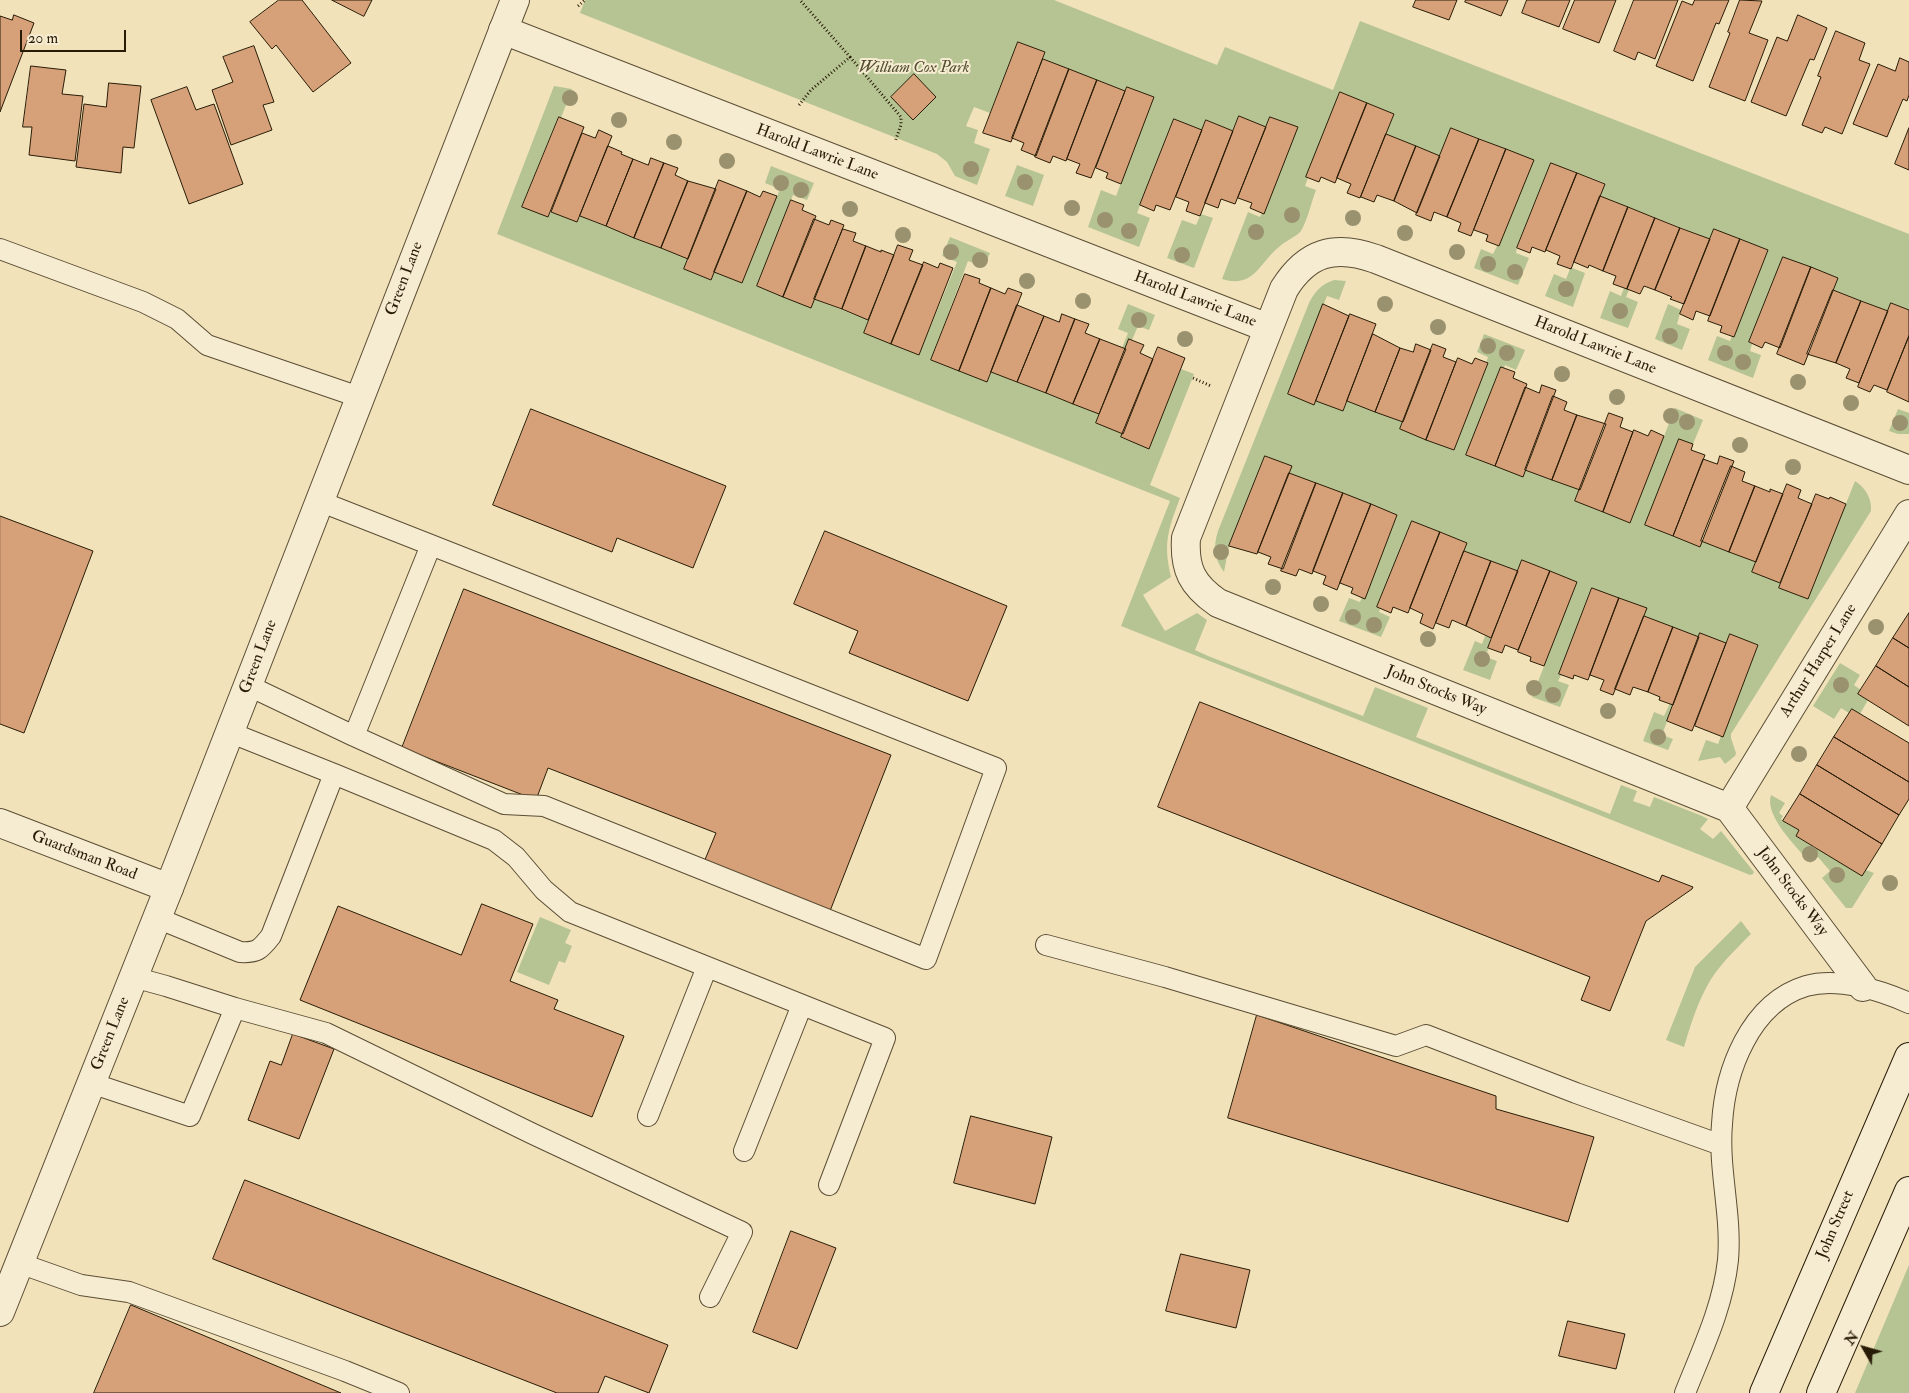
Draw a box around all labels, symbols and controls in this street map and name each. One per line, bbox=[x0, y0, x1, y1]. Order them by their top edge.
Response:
scale bar bbox=[22, 20, 129, 52]
text: 20 m bbox=[28, 29, 58, 48]
park label: William Cox Park bbox=[859, 59, 969, 79]
street label: Harold Lawrie Lane bbox=[753, 121, 881, 185]
street label: Green Lane bbox=[382, 239, 428, 319]
street label: Harold Lawrie Lane bbox=[1131, 268, 1259, 332]
street label: Harold Lawrie Lane bbox=[1531, 313, 1659, 379]
street label: Arthur Harper Lane bbox=[1776, 601, 1862, 721]
street label: Green Lane bbox=[236, 617, 282, 697]
street label: John Stocks Way bbox=[1383, 662, 1489, 720]
street label: Guardsman Road bbox=[28, 827, 140, 885]
street label: John Stocks Way bbox=[1752, 844, 1832, 940]
street label: Green Lane bbox=[88, 994, 134, 1074]
street label: John Street bbox=[1813, 1188, 1859, 1262]
north arrow bbox=[1839, 1323, 1889, 1373]
text: N bbox=[1841, 1328, 1862, 1349]

